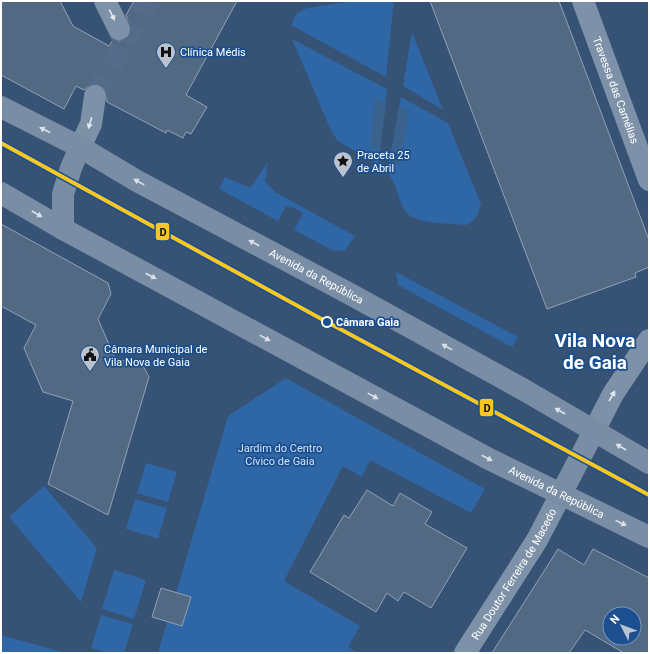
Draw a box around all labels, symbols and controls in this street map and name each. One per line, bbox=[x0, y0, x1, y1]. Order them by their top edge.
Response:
one-way arrow bbox=[109, 9, 115, 21]
street label: Travessa das Camélias bbox=[590, 35, 642, 146]
hospital icon: Clínica Médis bbox=[155, 41, 177, 69]
place label: Clínica Médis bbox=[180, 46, 246, 59]
one-way arrow bbox=[87, 117, 93, 129]
one-way arrow bbox=[40, 127, 51, 133]
place label: Praceta 25 de Abril bbox=[357, 149, 410, 175]
place icon: Praceta 25 de Abril bbox=[332, 150, 354, 178]
one-way arrow bbox=[133, 179, 145, 185]
one-way arrow bbox=[32, 210, 42, 218]
line badge: D bbox=[155, 222, 170, 241]
text: D bbox=[159, 226, 167, 239]
one-way arrow bbox=[248, 240, 259, 246]
street label: Avenida da República bbox=[267, 246, 366, 307]
one-way arrow bbox=[145, 273, 157, 279]
marker: Câmara Gaia bbox=[321, 316, 333, 328]
place label: Câmara Gaia bbox=[336, 316, 399, 329]
district label: Vila Nova de Gaia bbox=[554, 329, 636, 374]
one-way arrow bbox=[260, 334, 271, 341]
place label: Câmara Municipal de Vila Nova de Gaia bbox=[104, 343, 208, 369]
public building icon: Câmara Municipal de Vila Nova de Gaia bbox=[79, 344, 101, 372]
one-way arrow bbox=[441, 344, 453, 351]
one-way arrow bbox=[608, 390, 615, 402]
one-way arrow bbox=[367, 393, 379, 400]
line badge: D bbox=[479, 398, 494, 417]
text: D bbox=[483, 402, 491, 415]
one-way arrow bbox=[554, 407, 566, 414]
park label: Jardim do Centro Cívico de Gaia bbox=[238, 442, 322, 468]
one-way arrow bbox=[615, 443, 627, 450]
one-way arrow bbox=[482, 455, 493, 462]
street label: Avenida da República bbox=[507, 463, 607, 521]
street label: Rua Doutor Ferreira de Macedo bbox=[469, 506, 559, 642]
one-way arrow bbox=[615, 520, 627, 526]
north arrow bbox=[602, 606, 642, 646]
text: N bbox=[608, 612, 623, 627]

